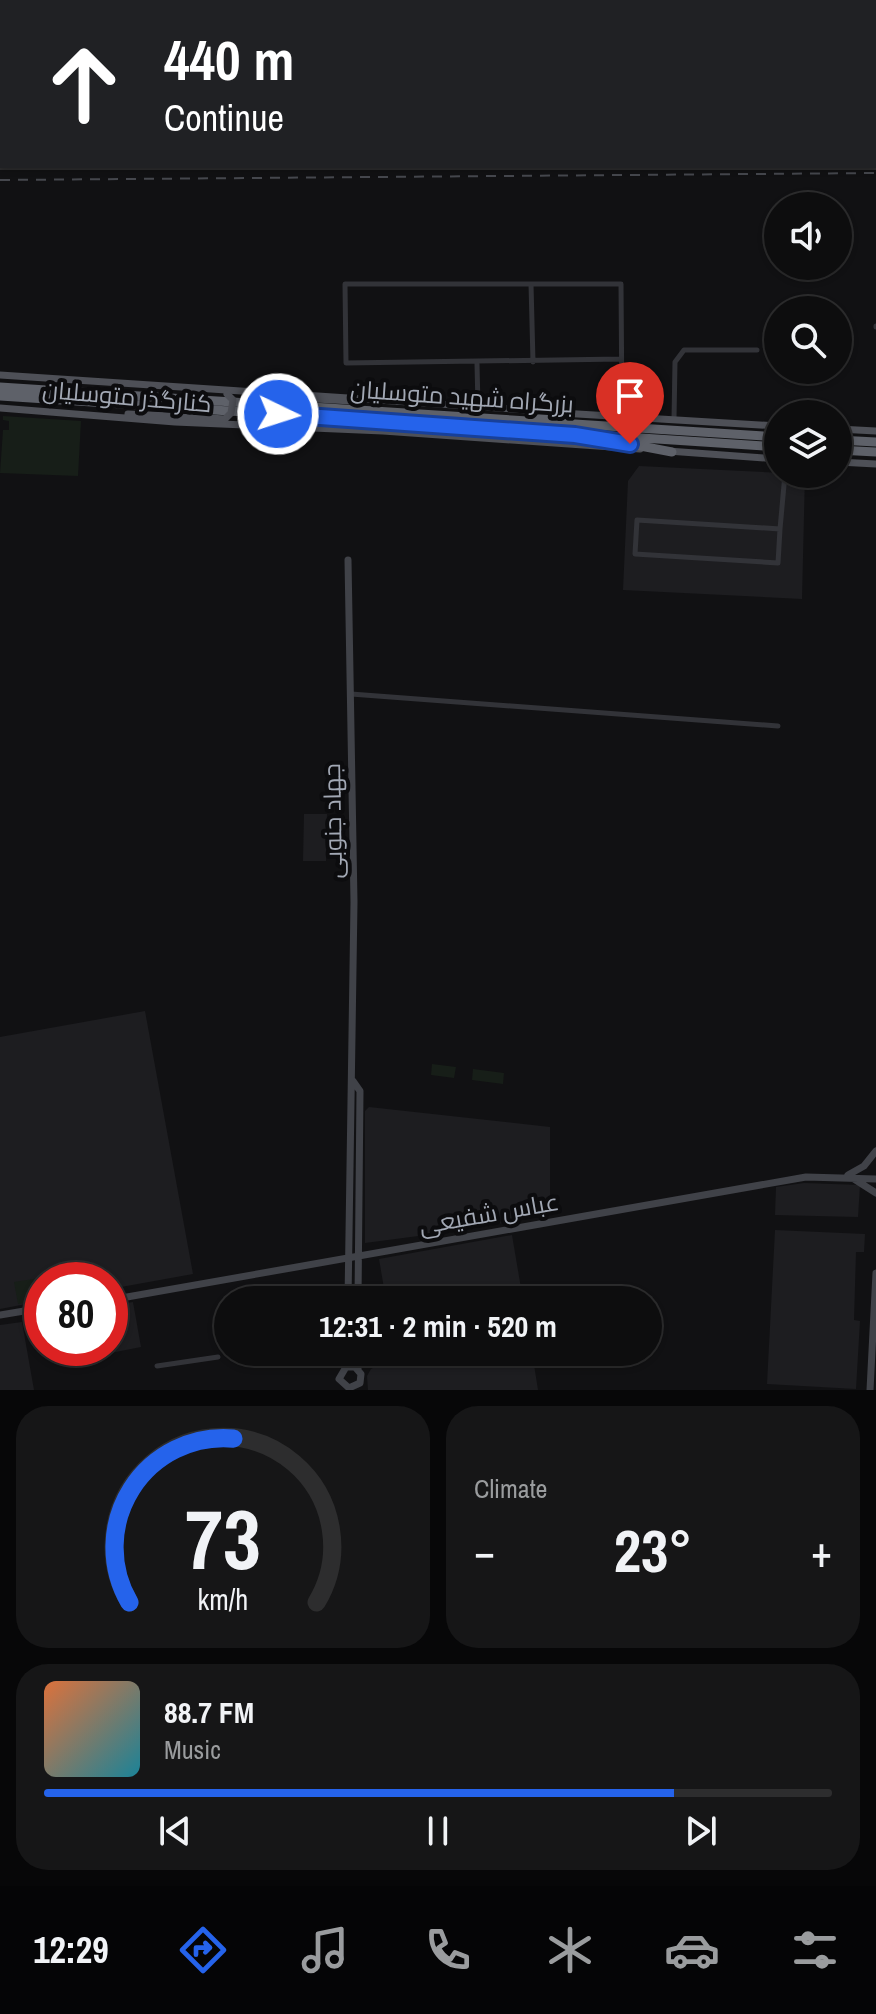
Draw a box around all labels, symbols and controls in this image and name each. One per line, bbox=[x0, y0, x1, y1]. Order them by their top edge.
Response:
text: 440 m bbox=[164, 22, 294, 97]
icon: ahead bbox=[32, 32, 136, 136]
text: Continue bbox=[164, 94, 284, 142]
map controls bbox=[764, 192, 852, 488]
button: sound bbox=[764, 192, 852, 280]
button: search bbox=[764, 296, 852, 384]
pin bbox=[596, 362, 664, 444]
position arrow bbox=[236, 372, 320, 456]
street label: بزرگراه شهید متوسلیان bbox=[349, 372, 575, 420]
street label: کنارگذر متوسلیان bbox=[41, 373, 213, 419]
icon: arrive bbox=[608, 374, 652, 418]
button: layers bbox=[764, 400, 852, 488]
street label: جهاد جنوبی bbox=[315, 763, 349, 879]
street label: عباس شفیعی bbox=[416, 1185, 561, 1241]
speed limit sign: 80 bbox=[24, 1262, 128, 1366]
text: 12:31 · 2 min · 520 m bbox=[319, 1306, 557, 1346]
text: Climate bbox=[474, 1471, 547, 1506]
text: 73 bbox=[185, 1483, 261, 1595]
text: 23° bbox=[614, 1510, 692, 1591]
text: − bbox=[474, 1521, 495, 1581]
text: + bbox=[811, 1521, 832, 1581]
text: km/h bbox=[198, 1580, 248, 1619]
text: 88.7 FM bbox=[164, 1692, 254, 1732]
text: Music bbox=[164, 1732, 221, 1767]
icon: previous bbox=[153, 1809, 197, 1853]
icon: pause bbox=[416, 1809, 460, 1853]
icon: next bbox=[679, 1809, 723, 1853]
icon: directions bbox=[175, 1922, 231, 1978]
icon: music bbox=[297, 1922, 353, 1978]
icon: phone bbox=[420, 1922, 476, 1978]
icon: climate bbox=[542, 1922, 598, 1978]
icon: car bbox=[664, 1922, 720, 1978]
icon: filters bbox=[787, 1922, 843, 1978]
text: 12:29 bbox=[33, 1926, 109, 1974]

